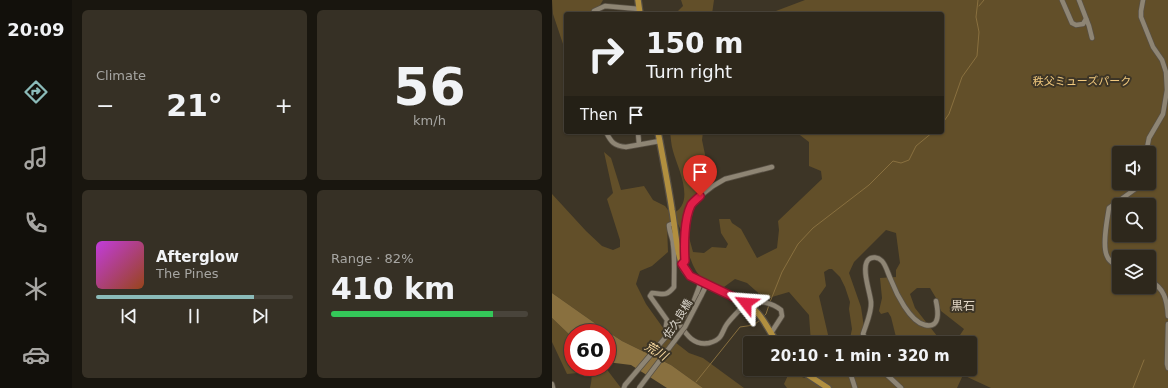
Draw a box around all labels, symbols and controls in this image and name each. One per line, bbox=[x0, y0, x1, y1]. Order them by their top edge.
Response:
text: 20:09 bbox=[7, 19, 65, 40]
text: 150 m bbox=[646, 27, 743, 60]
icon: right bbox=[580, 28, 632, 80]
text: 56 bbox=[393, 57, 466, 117]
text: Turn right bbox=[646, 61, 732, 82]
text: Climate bbox=[96, 68, 146, 83]
park label: 秩父ミューズパーク bbox=[1033, 75, 1131, 88]
icon: directions bbox=[22, 78, 50, 106]
text: 21° bbox=[166, 88, 223, 123]
text: − bbox=[96, 93, 114, 118]
text: + bbox=[275, 93, 293, 118]
icon: arrive bbox=[625, 104, 647, 126]
text: Then bbox=[580, 106, 617, 124]
text: km/h bbox=[413, 113, 446, 128]
icon: music bbox=[22, 144, 50, 172]
map controls bbox=[1112, 146, 1156, 294]
button: sound bbox=[1112, 146, 1156, 190]
pin bbox=[683, 155, 717, 196]
icon: arrive bbox=[689, 161, 711, 183]
button: search bbox=[1112, 198, 1156, 242]
icon: phone bbox=[22, 209, 50, 237]
text: Afterglow bbox=[156, 248, 239, 266]
button: layers bbox=[1112, 250, 1156, 294]
text: Range · 82% bbox=[331, 251, 414, 266]
text: The Pines bbox=[156, 266, 219, 281]
text: 410 km bbox=[331, 271, 455, 306]
icon: climate bbox=[22, 275, 50, 303]
position arrow bbox=[725, 282, 767, 324]
street label: 佐久良橋 bbox=[661, 297, 695, 341]
district label: 黒石 bbox=[951, 299, 975, 313]
icon: previous bbox=[118, 305, 140, 327]
icon: pause bbox=[183, 305, 205, 327]
icon: next bbox=[249, 305, 271, 327]
speed limit sign: 60 bbox=[564, 324, 616, 376]
water label: 荒川 bbox=[642, 339, 672, 364]
icon: car bbox=[22, 341, 50, 369]
text: 20:10 · 1 min · 320 m bbox=[770, 347, 950, 365]

